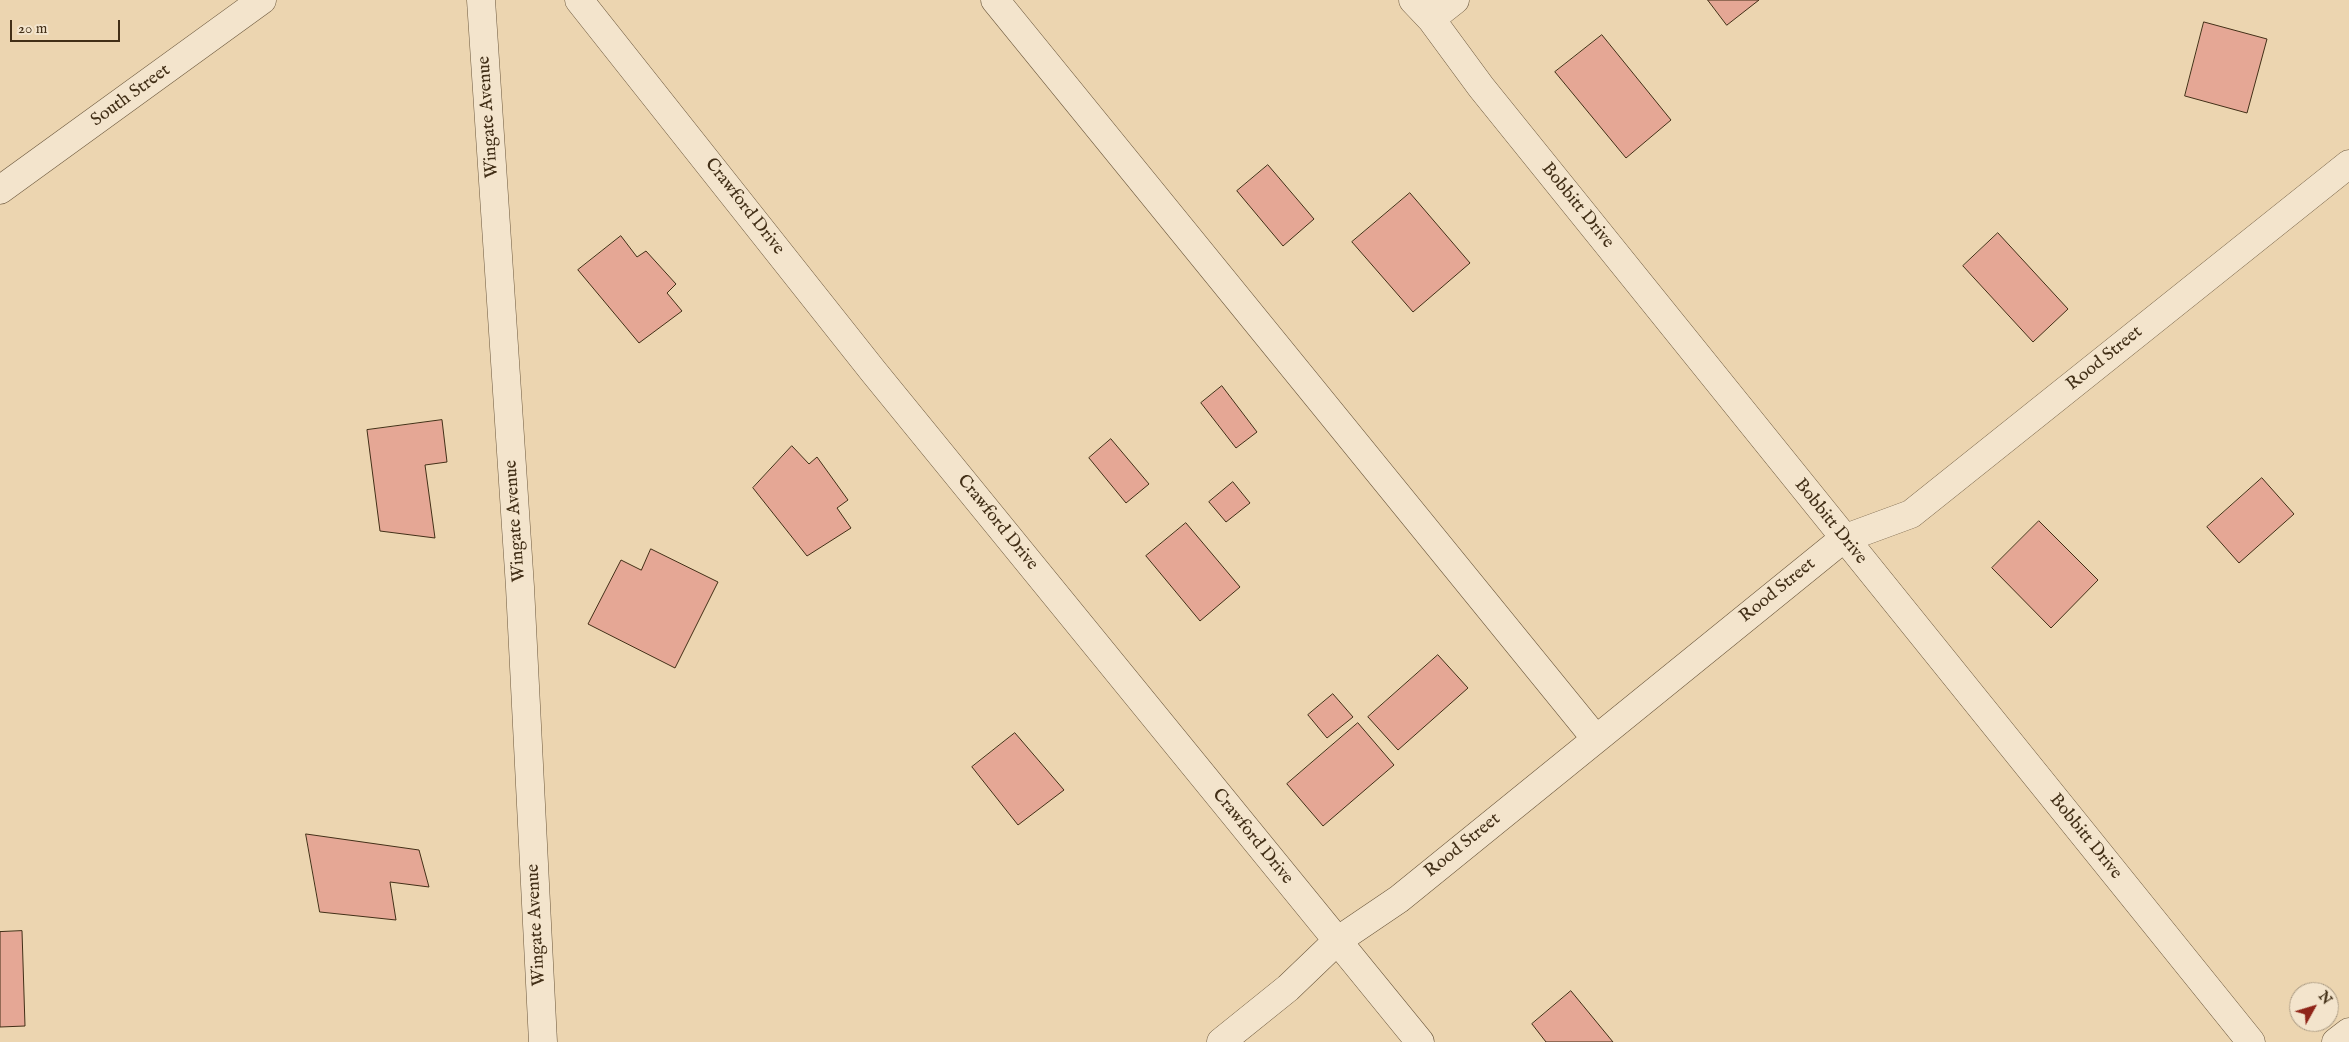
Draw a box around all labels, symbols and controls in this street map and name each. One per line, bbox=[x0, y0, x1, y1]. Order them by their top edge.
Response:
scale bar bbox=[12, 10, 122, 42]
text: 20 m bbox=[18, 19, 47, 38]
street label: Wingate Avenue bbox=[474, 55, 504, 179]
street label: South Street bbox=[87, 60, 175, 132]
street label: Crawford Drive bbox=[700, 154, 788, 260]
street label: Bobbitt Drive bbox=[1536, 159, 1618, 253]
street label: Rood Street bbox=[2063, 322, 2147, 396]
street label: Wingate Avenue bbox=[501, 459, 531, 583]
street label: Crawford Drive bbox=[952, 471, 1042, 575]
street label: Bobbitt Drive bbox=[1789, 475, 1871, 569]
street label: Rood Street bbox=[1736, 554, 1820, 628]
street label: Crawford Drive bbox=[1207, 785, 1297, 889]
street label: Bobbitt Drive bbox=[2044, 790, 2126, 884]
street label: Rood Street bbox=[1421, 809, 1505, 883]
street label: Wingate Avenue bbox=[523, 863, 551, 987]
north arrow bbox=[2289, 982, 2339, 1032]
text: N bbox=[2314, 988, 2336, 1009]

